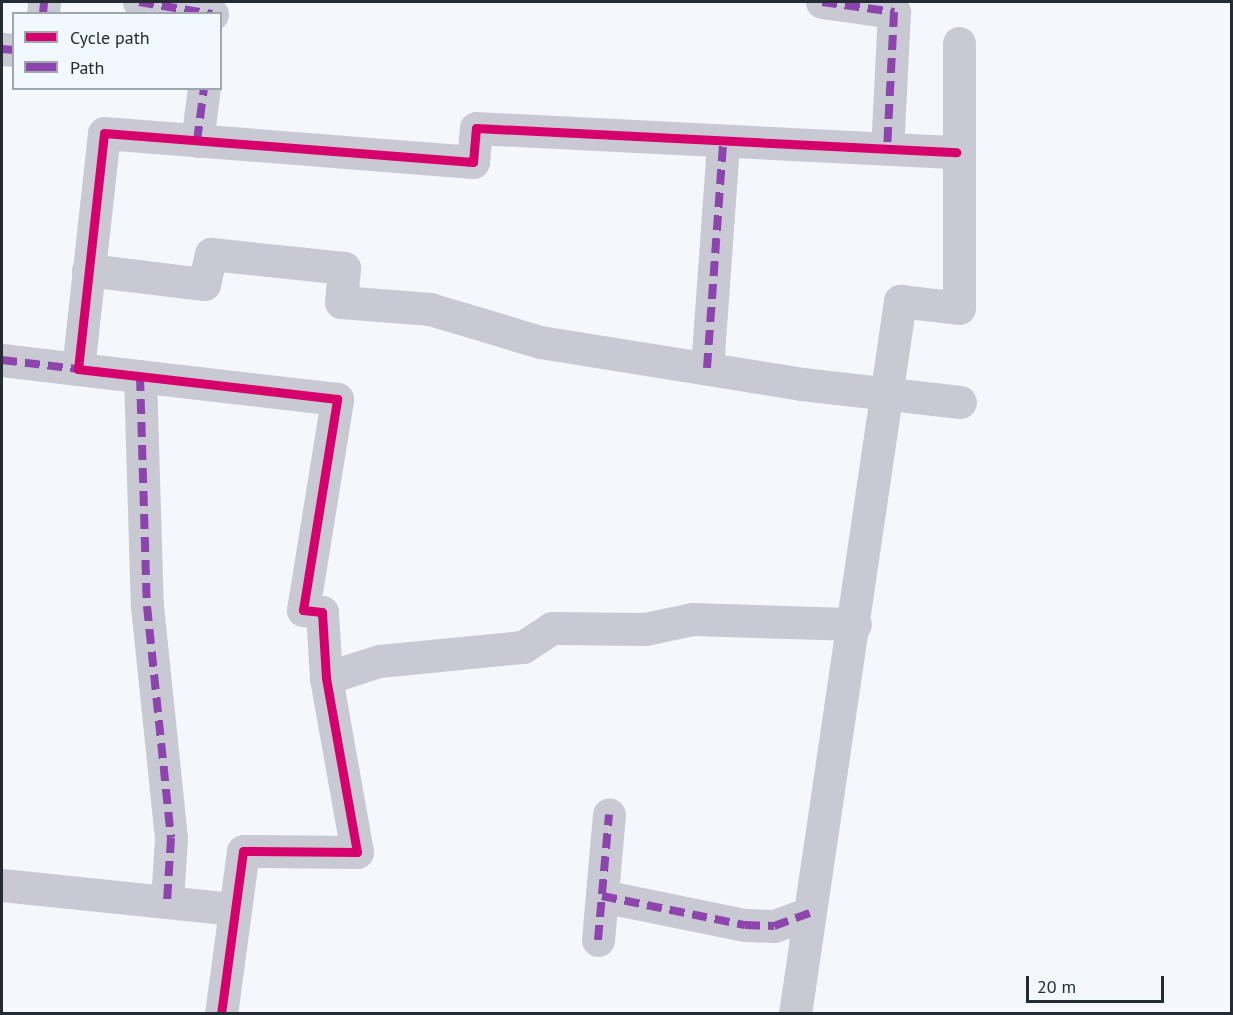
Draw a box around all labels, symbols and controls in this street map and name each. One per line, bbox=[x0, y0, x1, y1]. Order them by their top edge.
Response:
legend bbox=[12, 12, 222, 90]
text: Cycle path bbox=[70, 26, 150, 49]
text: Path bbox=[70, 56, 104, 79]
scale bar bbox=[1029, 964, 1167, 1002]
text: 20 m bbox=[1037, 975, 1076, 998]

